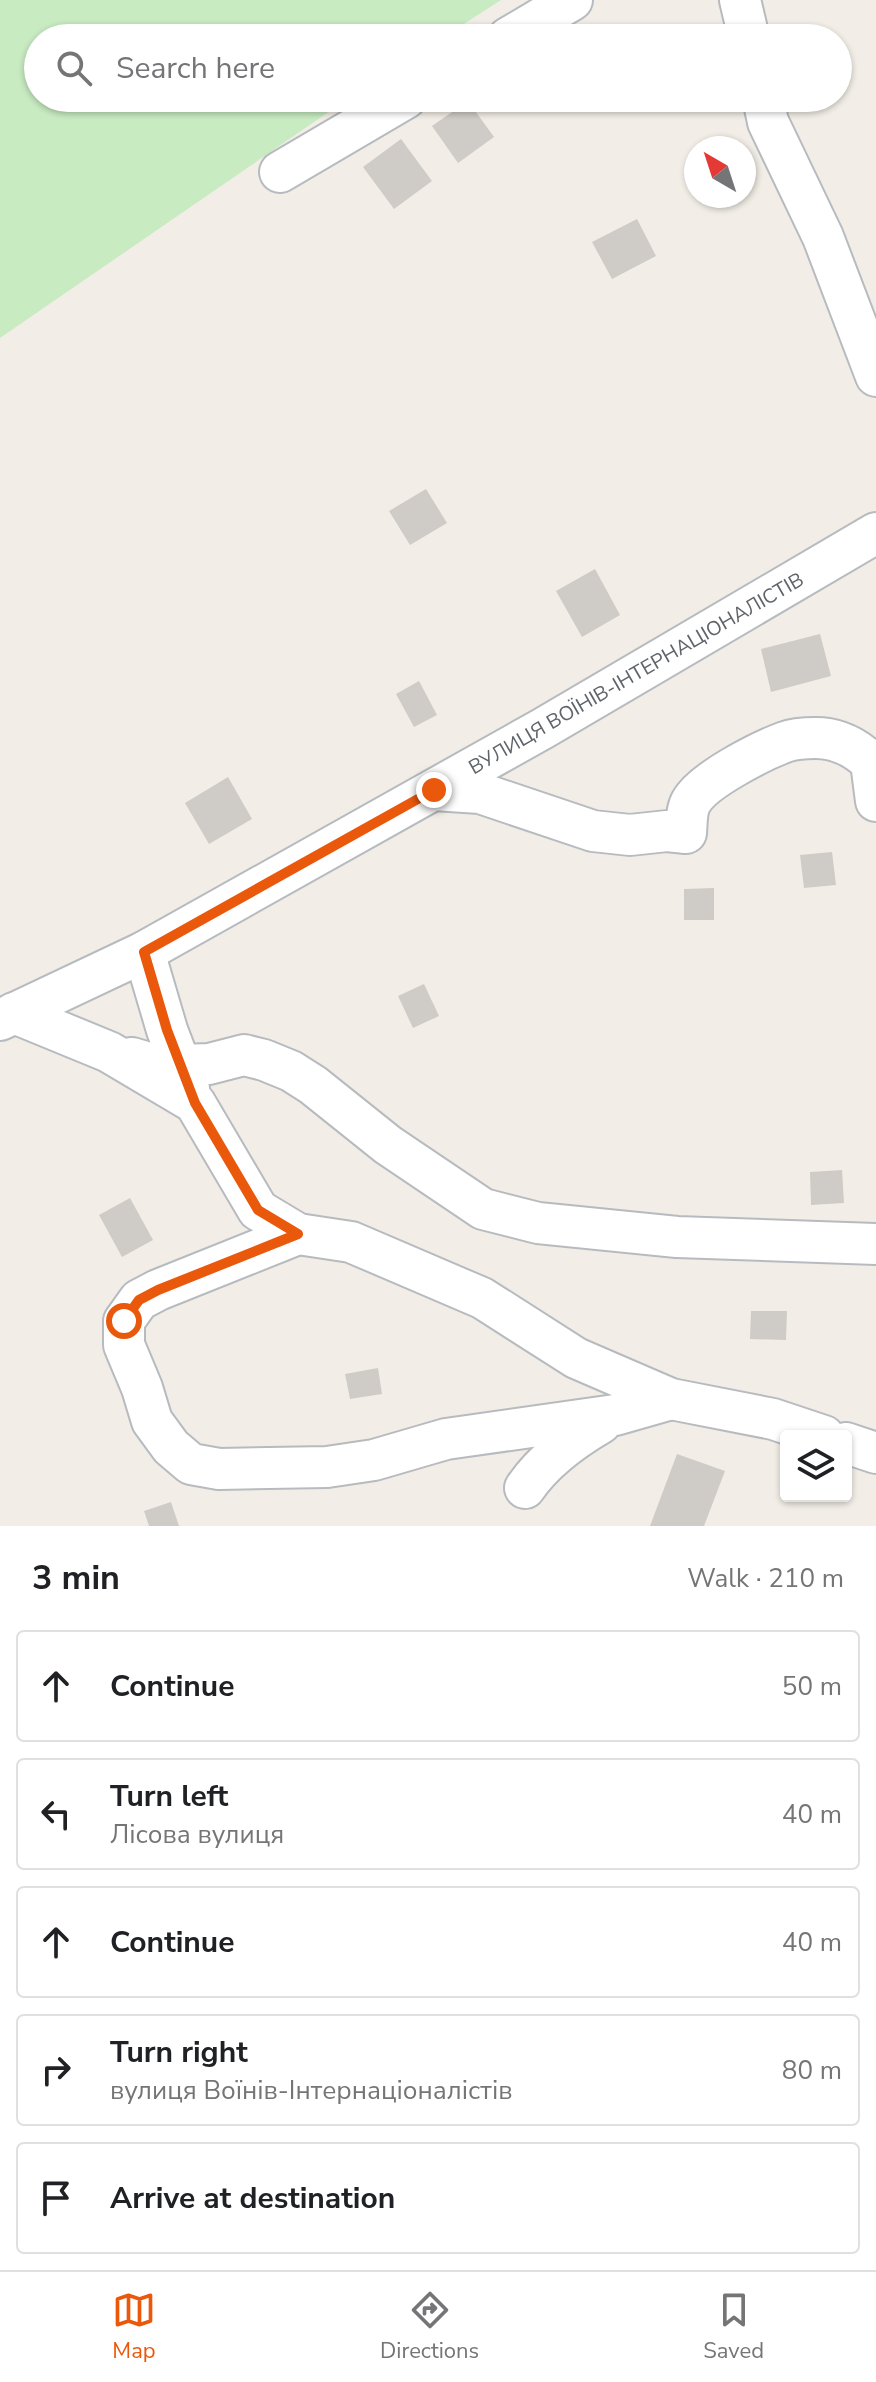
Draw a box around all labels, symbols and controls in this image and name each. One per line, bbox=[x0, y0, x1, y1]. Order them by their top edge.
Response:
search box bbox=[24, 24, 852, 112]
icon: search bbox=[52, 46, 96, 90]
text: Search here bbox=[116, 48, 275, 89]
north arrow bbox=[684, 136, 756, 208]
street label: ВУЛИЦЯ ВОЇНІВ-ІНТЕРНАЦІОНАЛІСТІВ bbox=[464, 566, 809, 781]
route end bbox=[416, 772, 452, 808]
route start bbox=[106, 1303, 142, 1339]
map controls bbox=[780, 1430, 852, 1502]
button: layers bbox=[780, 1430, 852, 1502]
text: 3 min bbox=[32, 1555, 120, 1601]
text: Walk · 210 m bbox=[687, 1561, 844, 1596]
icon: ahead bbox=[34, 1664, 78, 1708]
text: Continue bbox=[110, 1666, 235, 1707]
text: 50 m bbox=[782, 1669, 842, 1704]
text: Turn left bbox=[110, 1776, 228, 1817]
icon: left bbox=[34, 1792, 78, 1836]
text: 40 m bbox=[782, 1797, 842, 1832]
text: Лісова вулиця bbox=[110, 1817, 284, 1852]
icon: ahead bbox=[34, 1920, 78, 1964]
text: Continue bbox=[110, 1922, 235, 1963]
text: 40 m bbox=[782, 1925, 842, 1960]
text: Turn right bbox=[110, 2032, 248, 2073]
icon: right bbox=[34, 2048, 78, 2092]
text: 80 m bbox=[782, 2053, 842, 2088]
text: вулиця Воїнів-Інтернаціоналістів bbox=[110, 2073, 512, 2108]
icon: arrive bbox=[34, 2176, 78, 2220]
text: Arrive at destination bbox=[110, 2178, 395, 2219]
tab: Map bbox=[112, 2288, 156, 2366]
tab: Directions bbox=[380, 2288, 479, 2366]
tab: Saved bbox=[703, 2288, 764, 2366]

